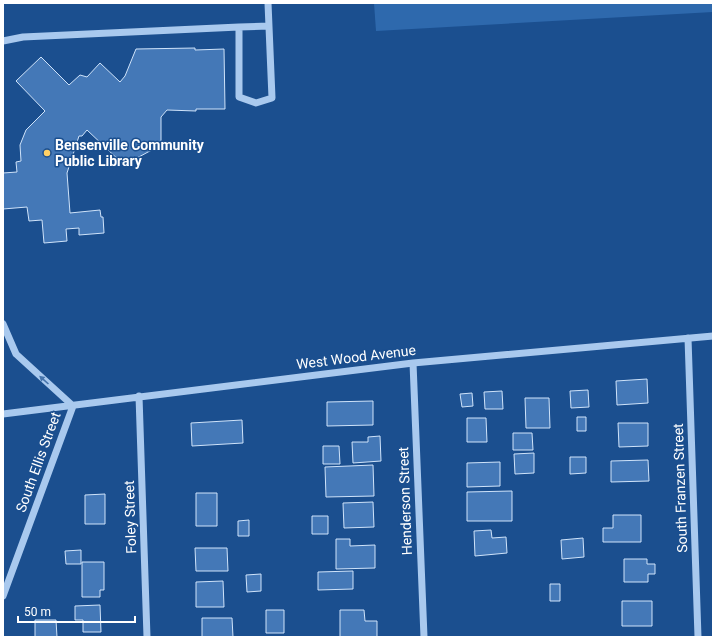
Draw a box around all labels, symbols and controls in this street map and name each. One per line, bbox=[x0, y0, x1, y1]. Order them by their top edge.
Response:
place label: Bensenville Community Public Library bbox=[55, 137, 205, 169]
marker: Bensenville Community Public Library bbox=[42, 148, 52, 158]
street label: West Wood Avenue bbox=[295, 342, 417, 372]
one-way arrow bbox=[39, 375, 49, 384]
street label: South Ellis Street bbox=[12, 409, 64, 514]
street label: South Franzen Street bbox=[670, 423, 690, 553]
street label: Henderson Street bbox=[395, 446, 415, 556]
street label: Foley Street bbox=[121, 480, 139, 554]
scale bar bbox=[18, 598, 135, 624]
text: 50 m bbox=[24, 605, 51, 619]

